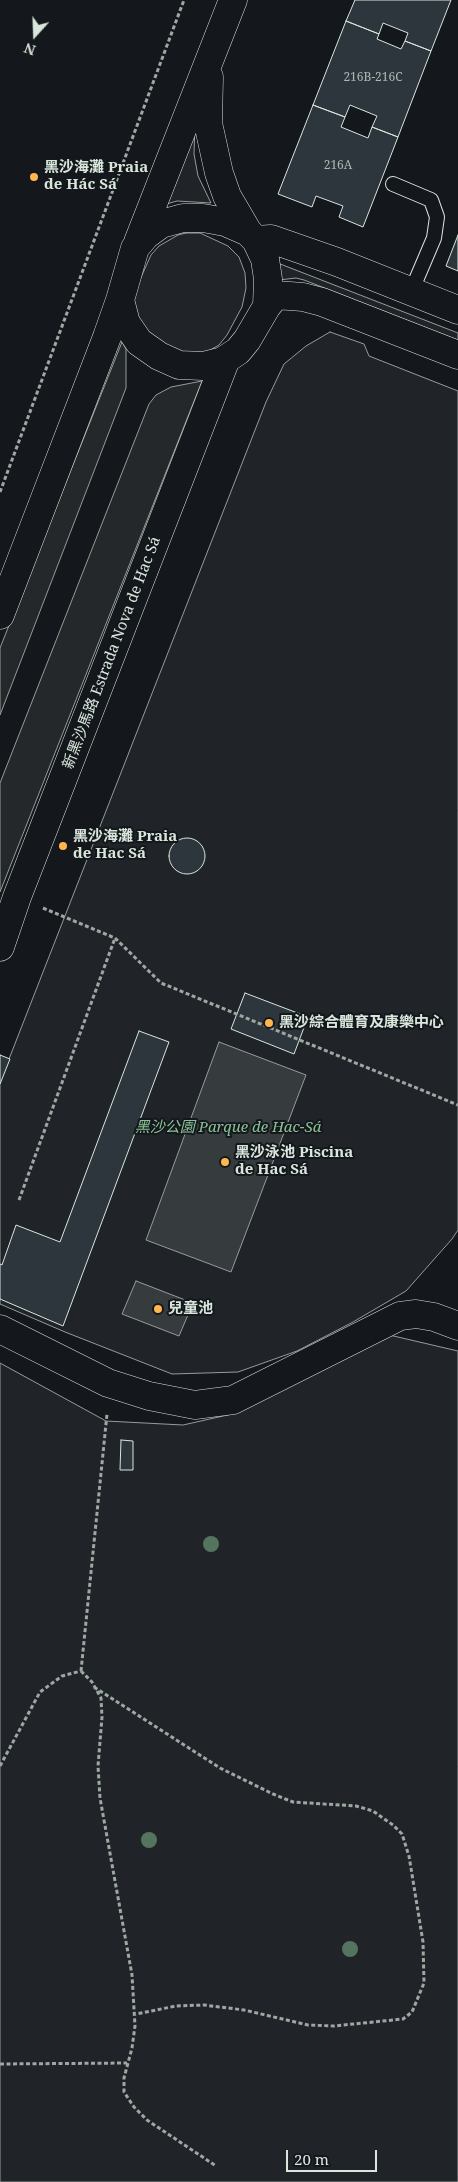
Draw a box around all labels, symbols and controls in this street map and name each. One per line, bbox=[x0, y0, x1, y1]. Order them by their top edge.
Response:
north arrow bbox=[10, 10, 60, 60]
text: N bbox=[21, 39, 38, 60]
house number: 216B-216C bbox=[343, 71, 403, 85]
place label: 黑沙海灘 Praia de Hác Sá bbox=[44, 159, 148, 194]
house number: 216A bbox=[324, 159, 352, 173]
marker: 黑沙海灘 Praia de Hác Sá bbox=[28, 171, 40, 183]
street label: 新黑沙馬路 Estrada Nova de Hac Sá bbox=[59, 534, 165, 772]
place label: 黑沙海灘 Praia de Hac Sá bbox=[73, 828, 177, 863]
marker: 黑沙海灘 Praia de Hac Sá bbox=[57, 840, 69, 852]
place label: 黑沙綜合體育及康樂中心 bbox=[279, 1014, 444, 1032]
marker: 黑沙綜合體育及康樂中心 bbox=[263, 1017, 275, 1029]
park label: 黑沙公園 Parque de Hac-Sá bbox=[135, 1119, 321, 1137]
place label: 黑沙泳池 Piscina de Hac Sá bbox=[235, 1144, 353, 1179]
marker: 黑沙泳池 Piscina de Hac Sá bbox=[219, 1156, 231, 1168]
place label: 兒童池 bbox=[168, 1300, 213, 1318]
marker: 兒童池 bbox=[152, 1303, 164, 1315]
scale bar bbox=[288, 2140, 379, 2172]
text: 20 m bbox=[294, 2149, 329, 2169]

